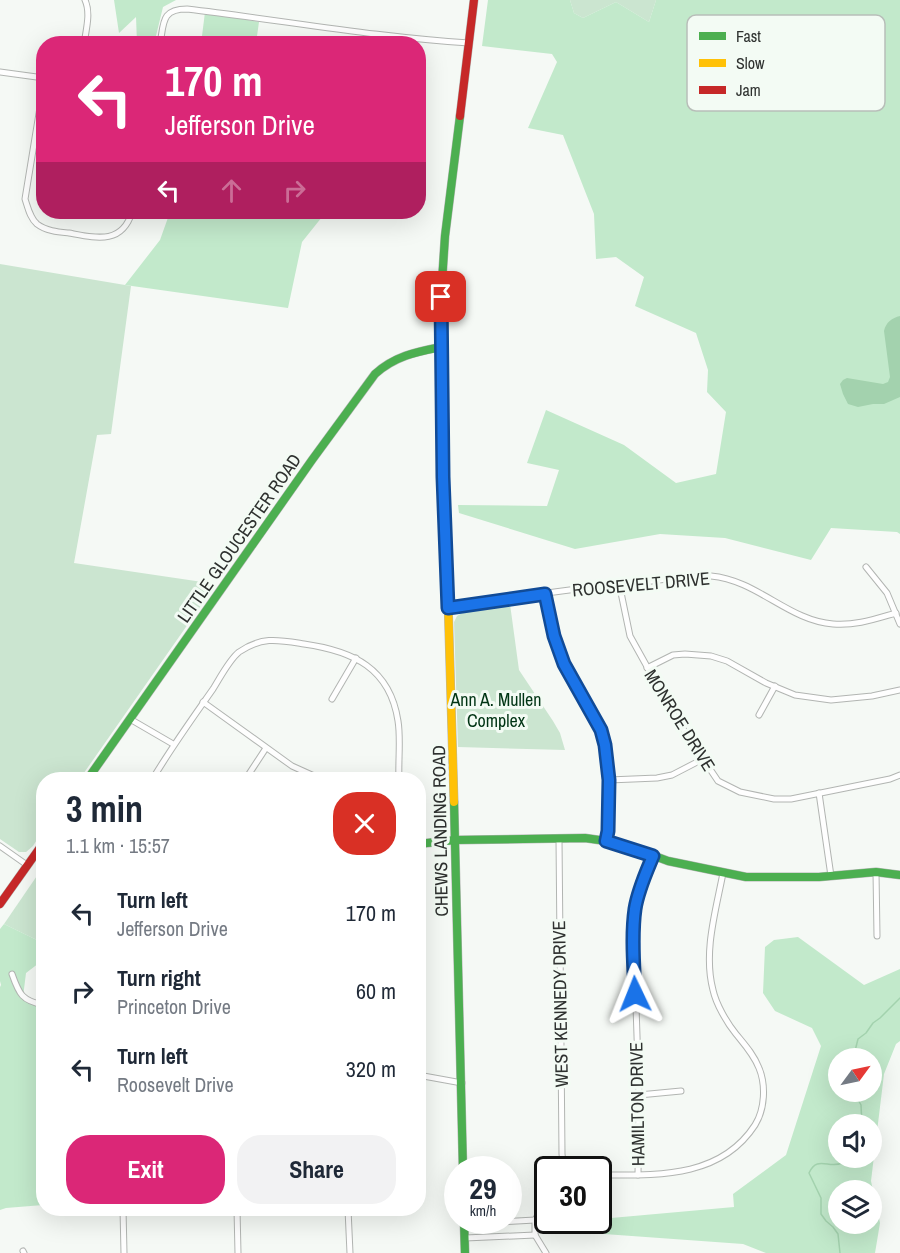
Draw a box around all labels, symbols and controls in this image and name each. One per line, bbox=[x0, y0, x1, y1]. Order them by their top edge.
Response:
legend bbox=[687, 15, 885, 111]
text: Fast bbox=[736, 25, 761, 47]
text: Slow bbox=[736, 52, 765, 74]
text: 170 m bbox=[165, 53, 263, 109]
icon: left bbox=[66, 60, 144, 138]
text: Jam bbox=[736, 79, 761, 101]
text: Jefferson Drive bbox=[165, 107, 315, 143]
icon: left bbox=[152, 174, 185, 207]
icon: ahead bbox=[215, 174, 248, 207]
icon: right bbox=[278, 174, 311, 207]
pin bbox=[415, 271, 466, 322]
icon: arrive bbox=[424, 280, 457, 313]
street label: LITTLE GLOUCESTER ROAD bbox=[171, 449, 307, 627]
street label: ROOSEVELT DRIVE bbox=[571, 566, 711, 602]
street label: MONROE DRIVE bbox=[639, 664, 721, 776]
park label: Ann A. Mullen Complex bbox=[449, 687, 542, 733]
street label: CHEWS LANDING ROAD bbox=[426, 745, 454, 917]
text: 3 min bbox=[66, 785, 143, 833]
button: close bbox=[333, 792, 396, 855]
text: 1.1 km · 15:57 bbox=[66, 832, 170, 859]
text: Turn left bbox=[117, 885, 188, 915]
icon: left bbox=[66, 897, 99, 930]
text: 170 m bbox=[346, 898, 396, 928]
text: Jefferson Drive bbox=[117, 915, 228, 942]
street label: WEST KENNEDY DRIVE bbox=[546, 920, 574, 1088]
position arrow bbox=[603, 962, 667, 1026]
text: Turn right bbox=[117, 963, 201, 993]
icon: right bbox=[66, 975, 99, 1008]
text: 60 m bbox=[356, 976, 396, 1006]
text: Princeton Drive bbox=[117, 993, 231, 1020]
text: Turn left bbox=[117, 1041, 188, 1071]
street label: HAMILTON DRIVE bbox=[623, 1042, 651, 1166]
north arrow bbox=[828, 1048, 882, 1102]
map controls bbox=[828, 1048, 882, 1234]
icon: left bbox=[66, 1053, 99, 1086]
text: 320 m bbox=[346, 1054, 396, 1084]
text: Roosevelt Drive bbox=[117, 1071, 234, 1098]
button: sound bbox=[828, 1114, 882, 1168]
button: Exit bbox=[66, 1135, 225, 1204]
button: Share bbox=[237, 1135, 396, 1204]
speed limit sign: 30 bbox=[534, 1156, 612, 1234]
text: 29 bbox=[469, 1168, 497, 1208]
button: layers bbox=[828, 1180, 882, 1234]
text: km/h bbox=[470, 1200, 496, 1221]

